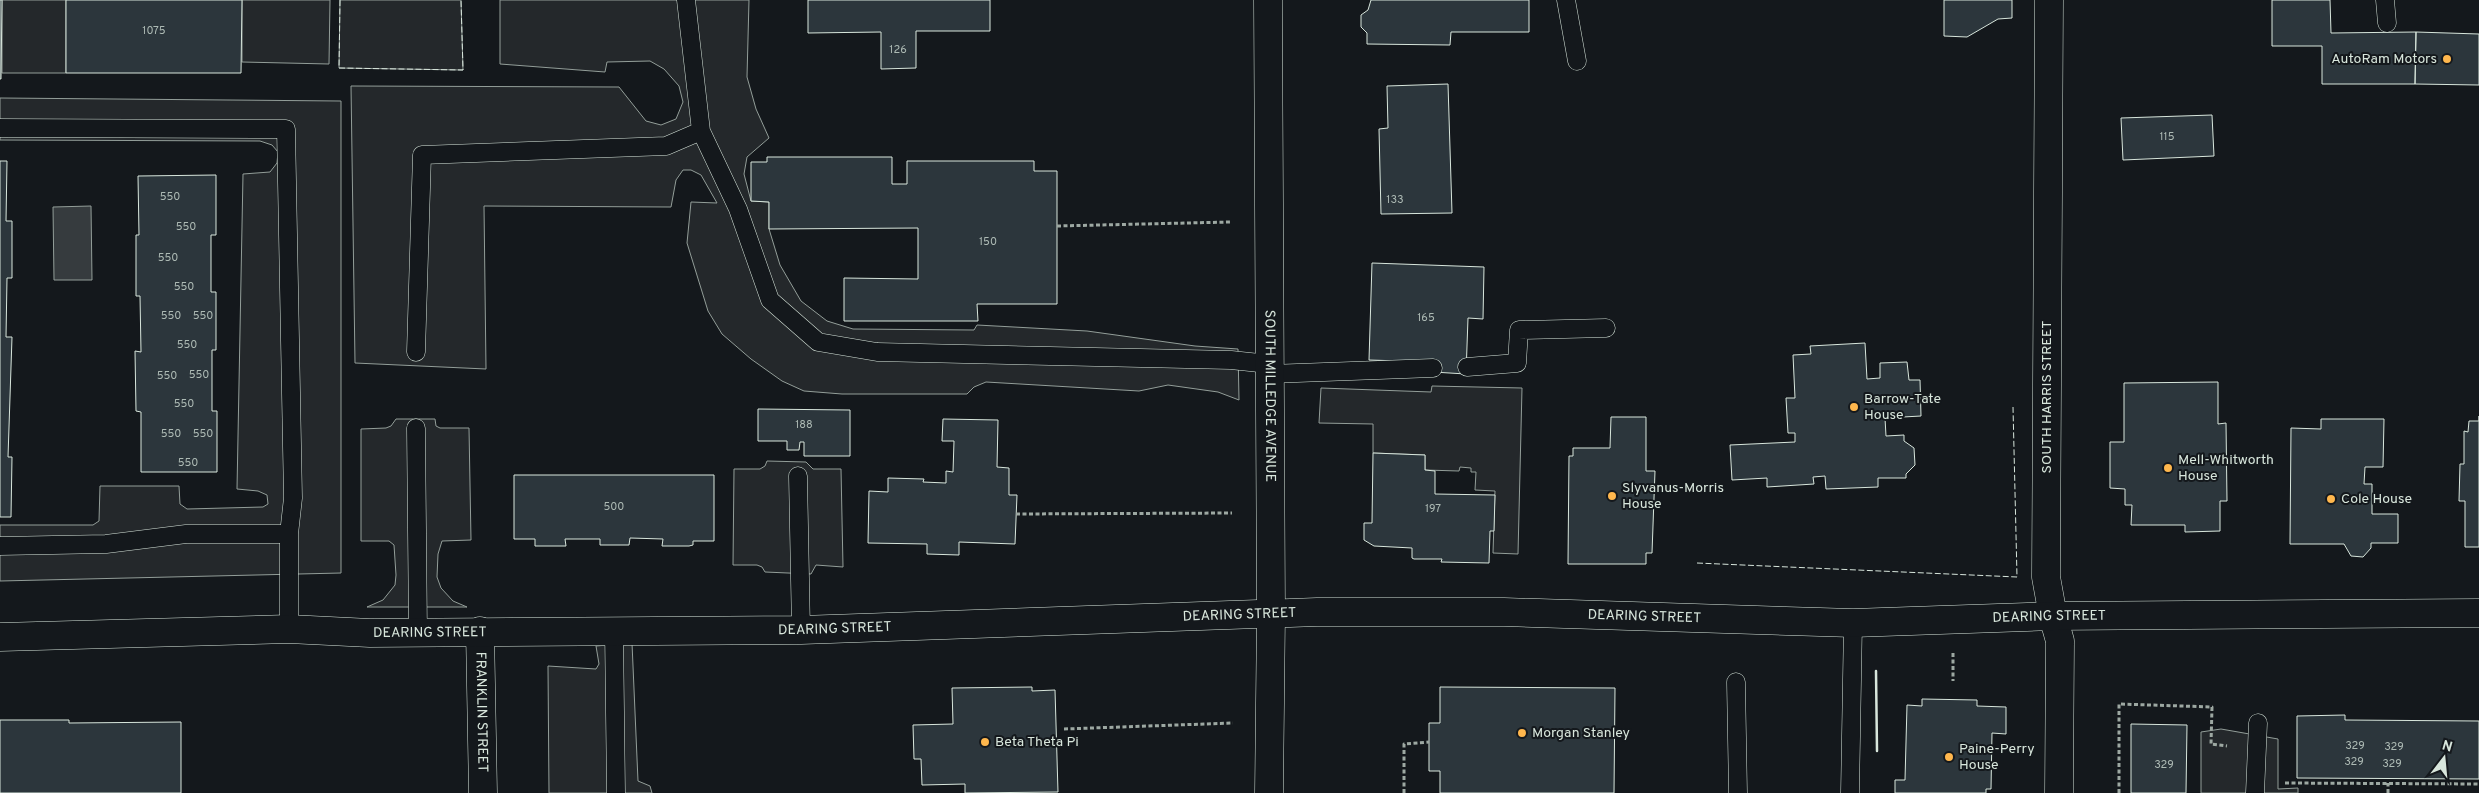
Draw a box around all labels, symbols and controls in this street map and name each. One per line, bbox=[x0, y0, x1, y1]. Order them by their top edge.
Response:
house number: 1075 bbox=[142, 24, 166, 38]
house number: 126 bbox=[889, 43, 907, 57]
place label: AutoRam Motors bbox=[2331, 51, 2437, 68]
marker: AutoRam Motors bbox=[2441, 53, 2453, 65]
house number: 115 bbox=[2159, 130, 2175, 144]
house number: 550 bbox=[160, 190, 180, 204]
house number: 133 bbox=[1386, 193, 1404, 207]
house number: 550 bbox=[176, 220, 196, 234]
house number: 150 bbox=[979, 235, 997, 249]
house number: 550 bbox=[158, 251, 178, 265]
house number: 550 bbox=[174, 280, 194, 294]
house number: 550 bbox=[161, 309, 181, 323]
house number: 550 bbox=[193, 309, 213, 323]
street label: SOUTH MILLEDGE AVENUE bbox=[1261, 310, 1279, 482]
house number: 165 bbox=[1417, 311, 1435, 325]
street label: SOUTH HARRIS STREET bbox=[2039, 321, 2056, 473]
house number: 550 bbox=[177, 338, 197, 352]
house number: 550 bbox=[189, 368, 209, 382]
house number: 550 bbox=[157, 369, 177, 383]
place label: Barrow-Tate House bbox=[1864, 391, 1941, 424]
house number: 550 bbox=[174, 397, 194, 411]
marker: Barrow-Tate House bbox=[1848, 401, 1860, 413]
house number: 188 bbox=[795, 418, 813, 432]
house number: 550 bbox=[161, 427, 181, 441]
house number: 550 bbox=[193, 427, 213, 441]
place label: Mell-Whitworth House bbox=[2178, 452, 2274, 485]
house number: 550 bbox=[178, 456, 198, 470]
marker: Mell-Whitworth House bbox=[2162, 462, 2174, 474]
place label: Slyvanus-Morris House bbox=[1622, 480, 1724, 513]
marker: Slyvanus-Morris House bbox=[1606, 490, 1618, 502]
place label: Cole House bbox=[2341, 491, 2412, 508]
marker: Cole House bbox=[2325, 493, 2337, 505]
house number: 500 bbox=[604, 500, 624, 514]
house number: 197 bbox=[1425, 502, 1441, 516]
street label: DEARING STREET bbox=[1182, 604, 1297, 625]
street label: DEARING STREET bbox=[1587, 606, 1701, 627]
street label: DEARING STREET bbox=[1992, 607, 2106, 627]
street label: DEARING STREET bbox=[778, 618, 892, 639]
street label: DEARING STREET bbox=[373, 624, 487, 641]
street label: FRANKLIN STREET bbox=[472, 652, 491, 772]
place label: Morgan Stanley bbox=[1532, 725, 1630, 742]
marker: Morgan Stanley bbox=[1516, 727, 1528, 739]
north arrow bbox=[2419, 733, 2469, 783]
place label: Beta Theta Pi bbox=[995, 734, 1079, 751]
marker: Beta Theta Pi bbox=[979, 736, 991, 748]
text: N bbox=[2440, 737, 2454, 757]
house number: 329 bbox=[2345, 739, 2365, 753]
house number: 329 bbox=[2384, 740, 2404, 754]
place label: Paine-Perry House bbox=[1959, 741, 2035, 774]
marker: Paine-Perry House bbox=[1943, 751, 1955, 763]
house number: 329 bbox=[2344, 755, 2364, 769]
house number: 329 bbox=[2382, 757, 2402, 771]
house number: 329 bbox=[2154, 758, 2174, 772]

